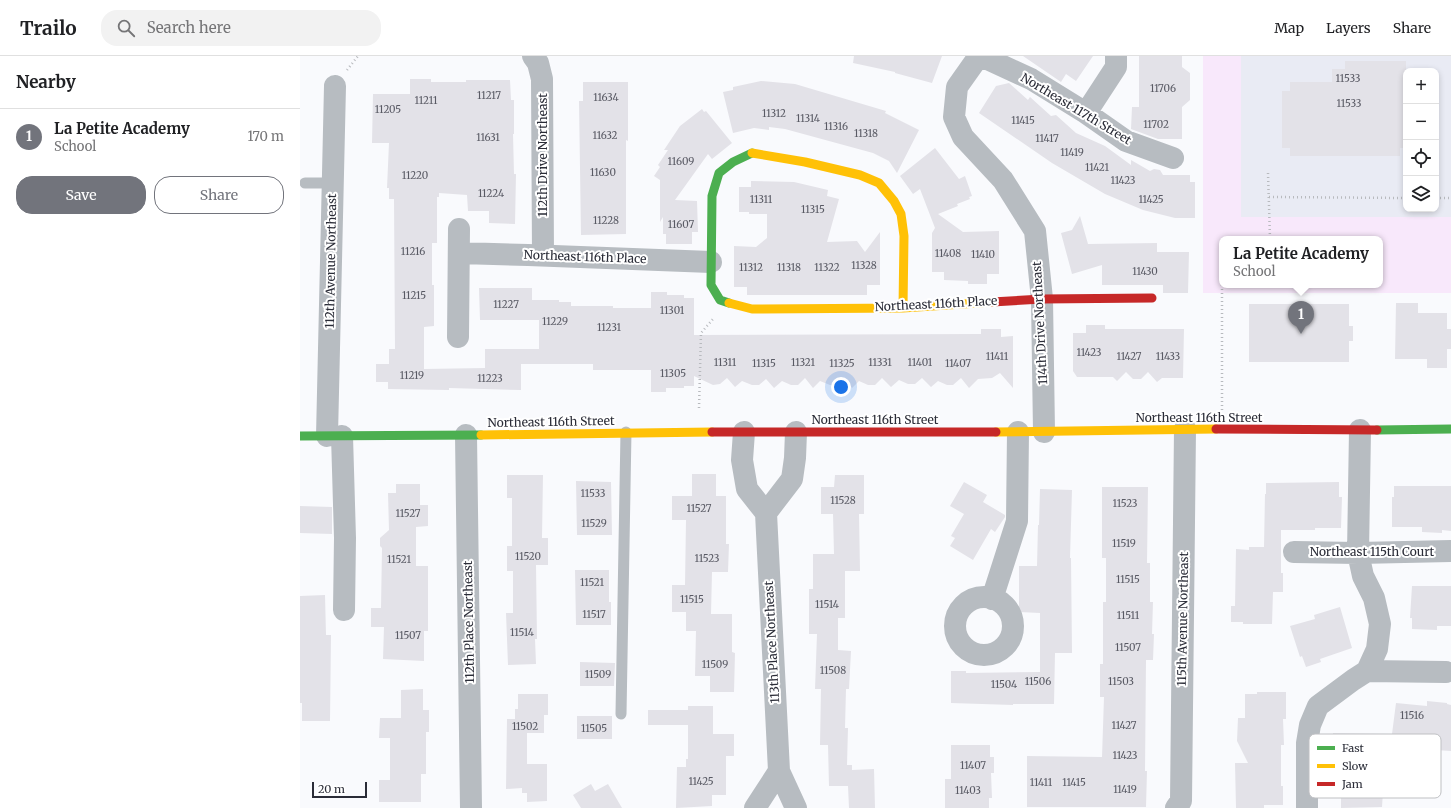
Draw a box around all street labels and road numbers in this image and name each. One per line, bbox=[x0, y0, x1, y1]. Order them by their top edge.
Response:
street label: Northeast 117th Street bbox=[1018, 70, 1135, 148]
street label: 112th Drive Northeast bbox=[535, 93, 550, 217]
street label: 112th Avenue Northeast bbox=[322, 193, 339, 329]
street label: Northeast 116th Place bbox=[523, 247, 647, 266]
street label: 114th Drive Northeast bbox=[1029, 261, 1050, 385]
street label: Northeast 116th Place bbox=[874, 293, 998, 314]
street label: Northeast 116th Street bbox=[1135, 410, 1263, 425]
street label: Northeast 116th Street bbox=[811, 412, 939, 427]
street label: Northeast 116th Street bbox=[487, 413, 615, 430]
street label: Northeast 115th Court bbox=[1310, 544, 1435, 559]
street label: 115th Avenue Northeast bbox=[1174, 551, 1191, 686]
street label: 112th Place Northeast bbox=[460, 560, 477, 684]
street label: 113th Place Northeast bbox=[761, 580, 782, 704]

